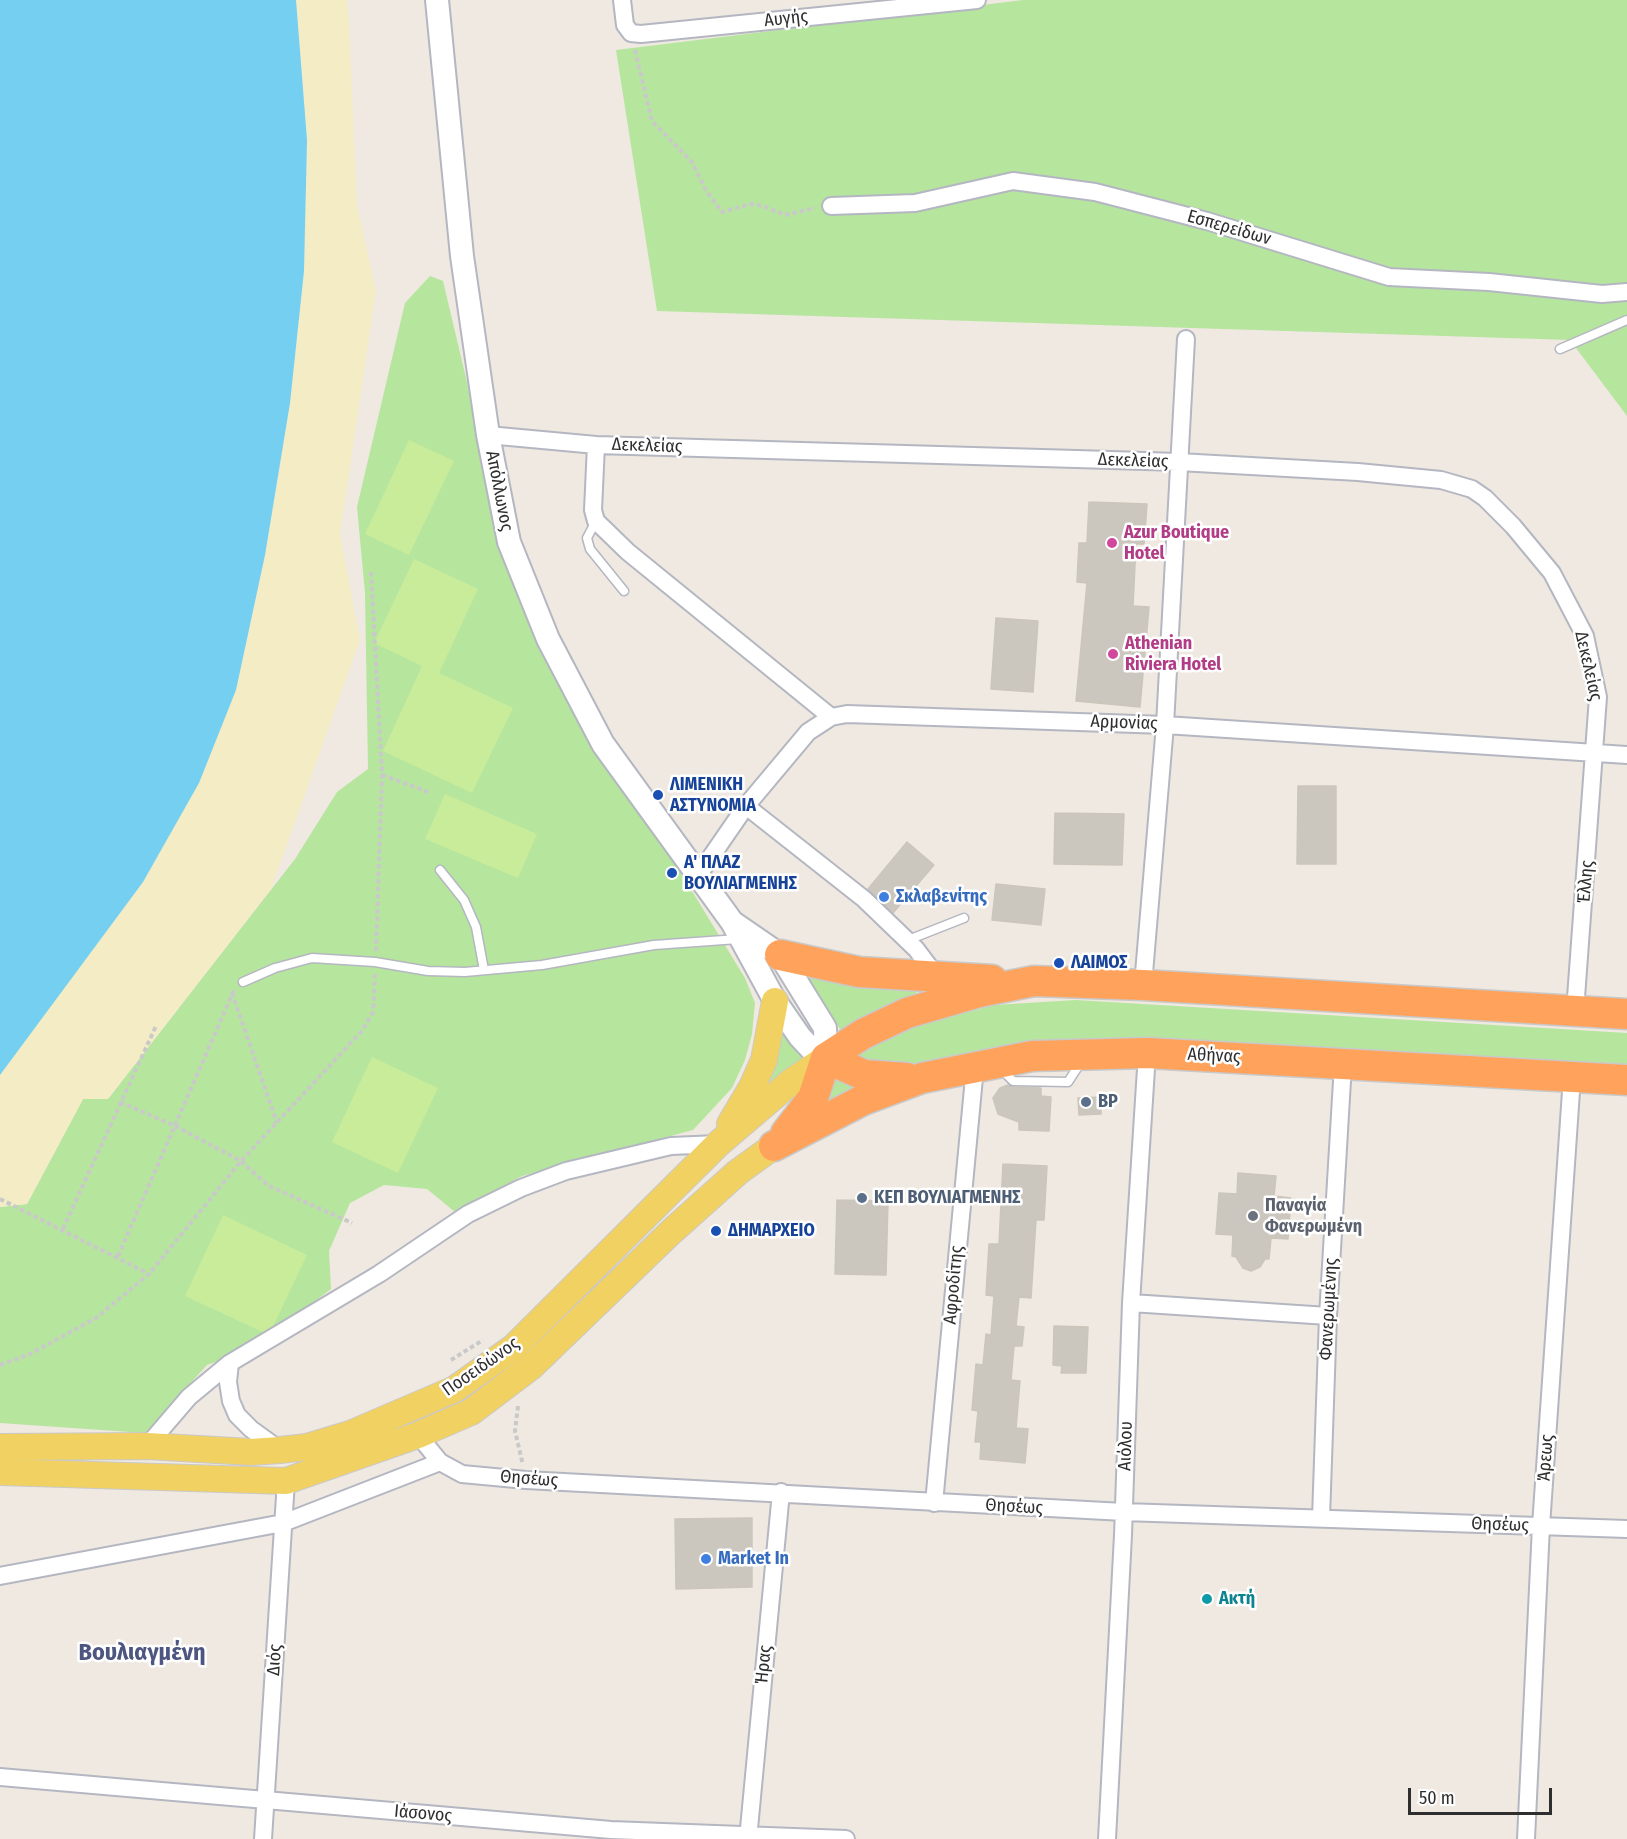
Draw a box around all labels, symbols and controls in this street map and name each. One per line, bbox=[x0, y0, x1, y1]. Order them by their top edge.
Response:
street label: Αυγής bbox=[763, 6, 809, 32]
street label: Εσπερείδων bbox=[1185, 206, 1273, 250]
street label: Δεκελείας bbox=[611, 434, 683, 458]
street label: Απόλλωνος bbox=[481, 449, 517, 533]
street label: Δεκελείας bbox=[1097, 449, 1169, 473]
place label: Azur Boutique Hotel bbox=[1124, 522, 1229, 564]
marker: Azur Boutique Hotel bbox=[1105, 536, 1119, 550]
street label: Δεκελείας bbox=[1570, 629, 1606, 703]
place label: Athenian Riviera Hotel bbox=[1125, 633, 1221, 676]
marker: Athenian Riviera Hotel bbox=[1106, 647, 1120, 661]
street label: Αρμονίας bbox=[1090, 711, 1158, 735]
place label: ΛΙΜΕΝΙΚΗ ΑΣΤΥΝΟΜΙΑ bbox=[670, 774, 756, 816]
marker: ΛΙΜΕΝΙΚΗ ΑΣΤΥΝΟΜΙΑ bbox=[651, 788, 665, 802]
place label: Α' ΠΛΑΖ ΒΟΥΛΙΑΓΜΕΝΗΣ bbox=[684, 852, 797, 894]
street label: Έλλης bbox=[1573, 860, 1599, 904]
marker: Α' ΠΛΑΖ ΒΟΥΛΙΑΓΜΕΝΗΣ bbox=[665, 866, 679, 880]
place label: Σκλαβενίτης bbox=[896, 886, 987, 908]
marker: Σκλαβενίτης bbox=[877, 890, 891, 904]
place label: ΛΑΙΜΟΣ bbox=[1071, 952, 1127, 974]
marker: ΛΑΙΜΟΣ bbox=[1052, 956, 1066, 970]
street label: Αθήνας bbox=[1187, 1044, 1241, 1068]
place label: BP bbox=[1098, 1091, 1118, 1113]
marker: BP bbox=[1079, 1095, 1093, 1109]
place label: ΚΕΠ ΒΟΥΛΙΑΓΜΕΝΗΣ bbox=[874, 1187, 1020, 1209]
marker: ΚΕΠ ΒΟΥΛΙΑΓΜΕΝΗΣ bbox=[855, 1191, 869, 1205]
place label: Παναγία Φανερωμένη bbox=[1265, 1195, 1362, 1238]
marker: Παναγία Φανερωμένη bbox=[1246, 1209, 1260, 1223]
place label: ΔΗΜΑΡΧΕΙΟ bbox=[728, 1220, 815, 1242]
marker: ΔΗΜΑΡΧΕΙΟ bbox=[709, 1224, 723, 1238]
street label: Αφροδίτης bbox=[940, 1245, 968, 1325]
street label: Φανερωμένης bbox=[1316, 1257, 1342, 1361]
street label: Ποσειδώνος bbox=[438, 1333, 524, 1401]
street label: Αιόλου bbox=[1114, 1421, 1138, 1471]
street label: Άρεως bbox=[1534, 1434, 1558, 1482]
street label: Θησέως bbox=[499, 1466, 559, 1492]
street label: Θησέως bbox=[985, 1495, 1043, 1519]
street label: Θησέως bbox=[1471, 1513, 1529, 1537]
place label: Market In bbox=[718, 1548, 789, 1570]
marker: Market In bbox=[699, 1552, 713, 1566]
place label: Ακτή bbox=[1219, 1588, 1255, 1610]
marker: Ακτή bbox=[1200, 1592, 1214, 1606]
district label: Βουλιαγμένη bbox=[78, 1639, 206, 1667]
street label: Διός bbox=[263, 1644, 287, 1676]
street label: Ήρας bbox=[751, 1644, 777, 1686]
scale bar bbox=[1411, 1776, 1555, 1814]
text: 50 m bbox=[1419, 1787, 1455, 1809]
street label: Ιάσονος bbox=[393, 1801, 453, 1827]

